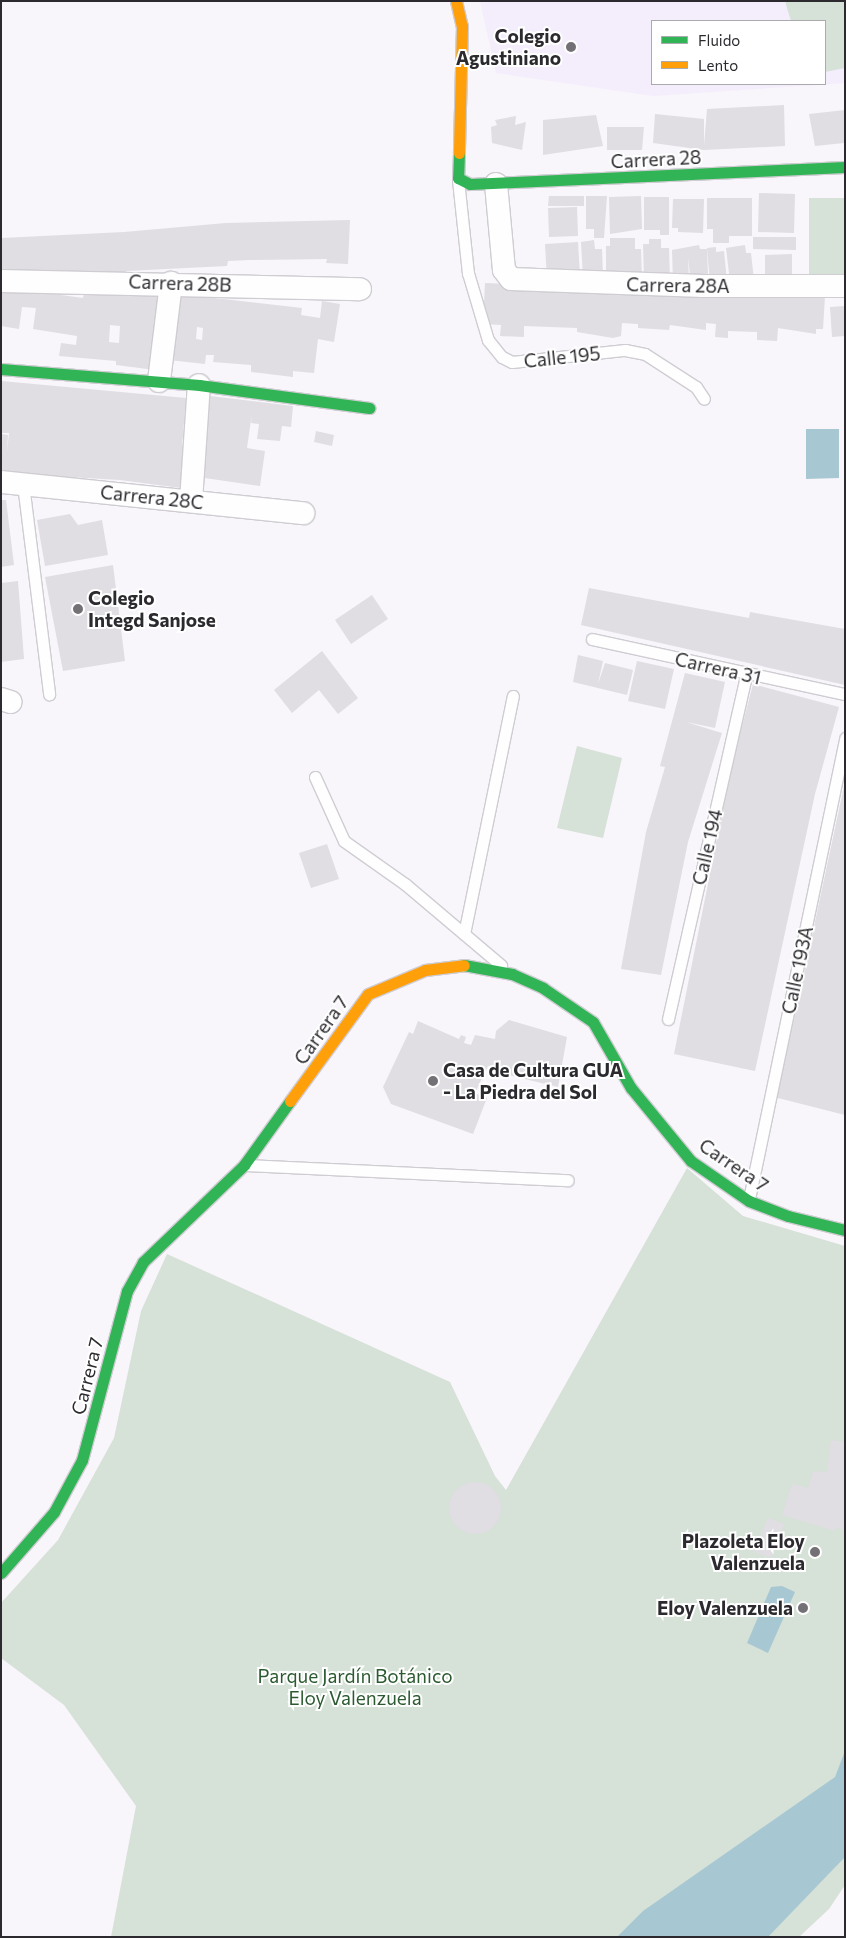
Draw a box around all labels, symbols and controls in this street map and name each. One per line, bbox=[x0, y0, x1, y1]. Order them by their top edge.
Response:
legend bbox=[651, 20, 826, 85]
place label: Colegio Agustiniano bbox=[456, 25, 561, 69]
text: Fluido bbox=[698, 31, 740, 49]
marker: Colegio Agustiniano bbox=[565, 41, 577, 53]
text: Lento bbox=[698, 56, 738, 74]
street label: Carrera 28 bbox=[610, 145, 702, 173]
street label: Carrera 28B bbox=[128, 270, 232, 296]
street label: Carrera 28A bbox=[626, 273, 730, 297]
street label: Calle 195 bbox=[523, 342, 601, 372]
street label: Carrera 28C bbox=[99, 480, 205, 514]
place label: Colegio Integd Sanjose bbox=[88, 587, 216, 631]
marker: Colegio Integd Sanjose bbox=[72, 603, 84, 615]
street label: Carrera 31 bbox=[673, 647, 763, 689]
street label: Calle 194 bbox=[687, 807, 727, 887]
street label: Calle 193A bbox=[777, 924, 817, 1016]
street label: Carrera 7 bbox=[289, 991, 353, 1069]
place label: Casa de Cultura GUA - La Piedra del Sol bbox=[443, 1059, 623, 1103]
marker: Casa de Cultura GUA - La Piedra del Sol bbox=[427, 1075, 439, 1087]
street label: Carrera 7 bbox=[695, 1134, 773, 1196]
street label: Carrera 7 bbox=[66, 1335, 108, 1417]
place label: Plazoleta Eloy Valenzuela bbox=[682, 1530, 805, 1574]
marker: Plazoleta Eloy Valenzuela bbox=[809, 1546, 821, 1558]
place label: Eloy Valenzuela bbox=[657, 1597, 793, 1619]
marker: Eloy Valenzuela bbox=[797, 1602, 809, 1614]
park label: Parque Jardín Botánico Eloy Valenzuela bbox=[257, 1665, 453, 1709]

